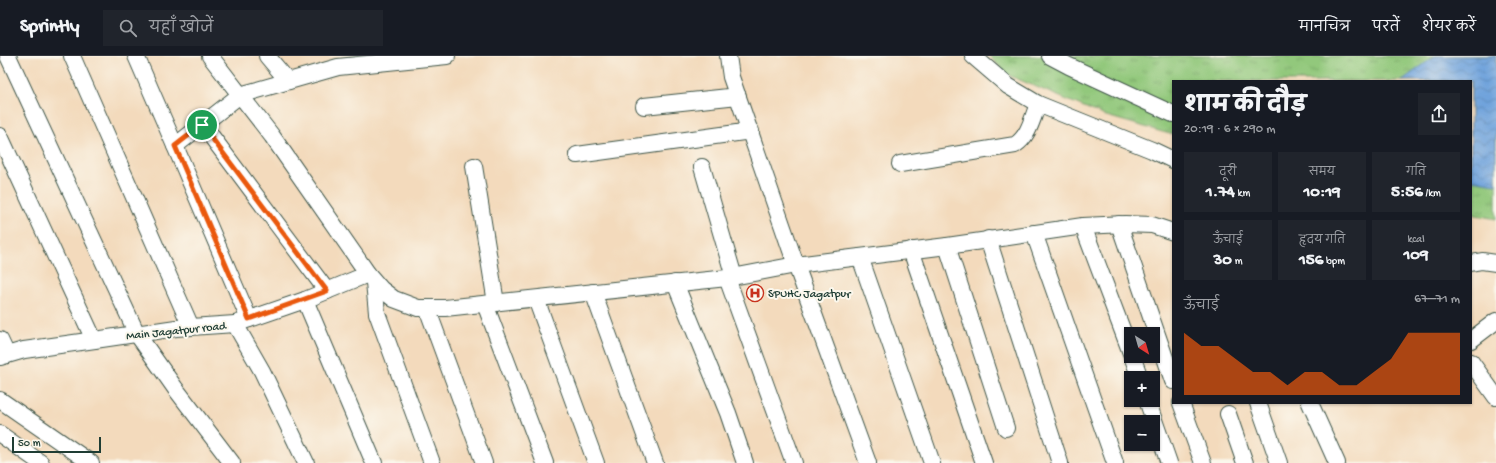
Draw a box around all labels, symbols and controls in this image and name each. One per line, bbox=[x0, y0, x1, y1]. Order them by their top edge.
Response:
search box bbox=[103, 10, 383, 46]
text: Sprintly bbox=[20, 16, 79, 39]
icon: search bbox=[117, 17, 139, 39]
text: यहाँ खोजें bbox=[149, 20, 214, 38]
text: मानचित्र bbox=[1299, 20, 1350, 37]
text: परतें bbox=[1372, 20, 1400, 37]
text: शेयर करें bbox=[1422, 20, 1476, 37]
button: share bbox=[1418, 93, 1460, 135]
text: शाम की दौड़ bbox=[1184, 94, 1306, 120]
pin bbox=[185, 108, 219, 142]
icon: arrive bbox=[191, 114, 213, 136]
text: 20:19 · 6 × 290 m bbox=[1184, 122, 1275, 137]
text: दूरी bbox=[1219, 167, 1237, 179]
text: समय bbox=[1309, 167, 1335, 179]
text: गति bbox=[1406, 167, 1426, 179]
text: 1.74 bbox=[1206, 183, 1235, 203]
text: 10:19 bbox=[1303, 183, 1341, 203]
text: 5:56 bbox=[1391, 183, 1423, 203]
text: km bbox=[1235, 188, 1250, 200]
text: /km bbox=[1423, 188, 1441, 200]
text: kcal bbox=[1407, 234, 1425, 246]
text: ऊँचाई bbox=[1213, 235, 1243, 247]
text: हृदय गति bbox=[1299, 235, 1345, 247]
text: 109 bbox=[1403, 246, 1429, 266]
text: 30 bbox=[1214, 251, 1232, 271]
text: 156 bbox=[1299, 251, 1323, 271]
text: m bbox=[1232, 256, 1242, 268]
text: bpm bbox=[1323, 256, 1345, 268]
hospital icon: SPUHC Jagatpur bbox=[745, 283, 765, 303]
place label: SPUHC Jagatpur bbox=[768, 288, 852, 302]
text: 67–71 m bbox=[1414, 292, 1460, 307]
text: ऊँचाई bbox=[1184, 299, 1219, 314]
street label: Main Jagatpur road bbox=[126, 320, 228, 344]
north arrow bbox=[1124, 327, 1160, 363]
map controls bbox=[1124, 327, 1160, 451]
button: + bbox=[1124, 371, 1160, 407]
button: − bbox=[1124, 415, 1160, 451]
scale bar bbox=[12, 435, 101, 454]
text: 50 m bbox=[18, 438, 40, 450]

